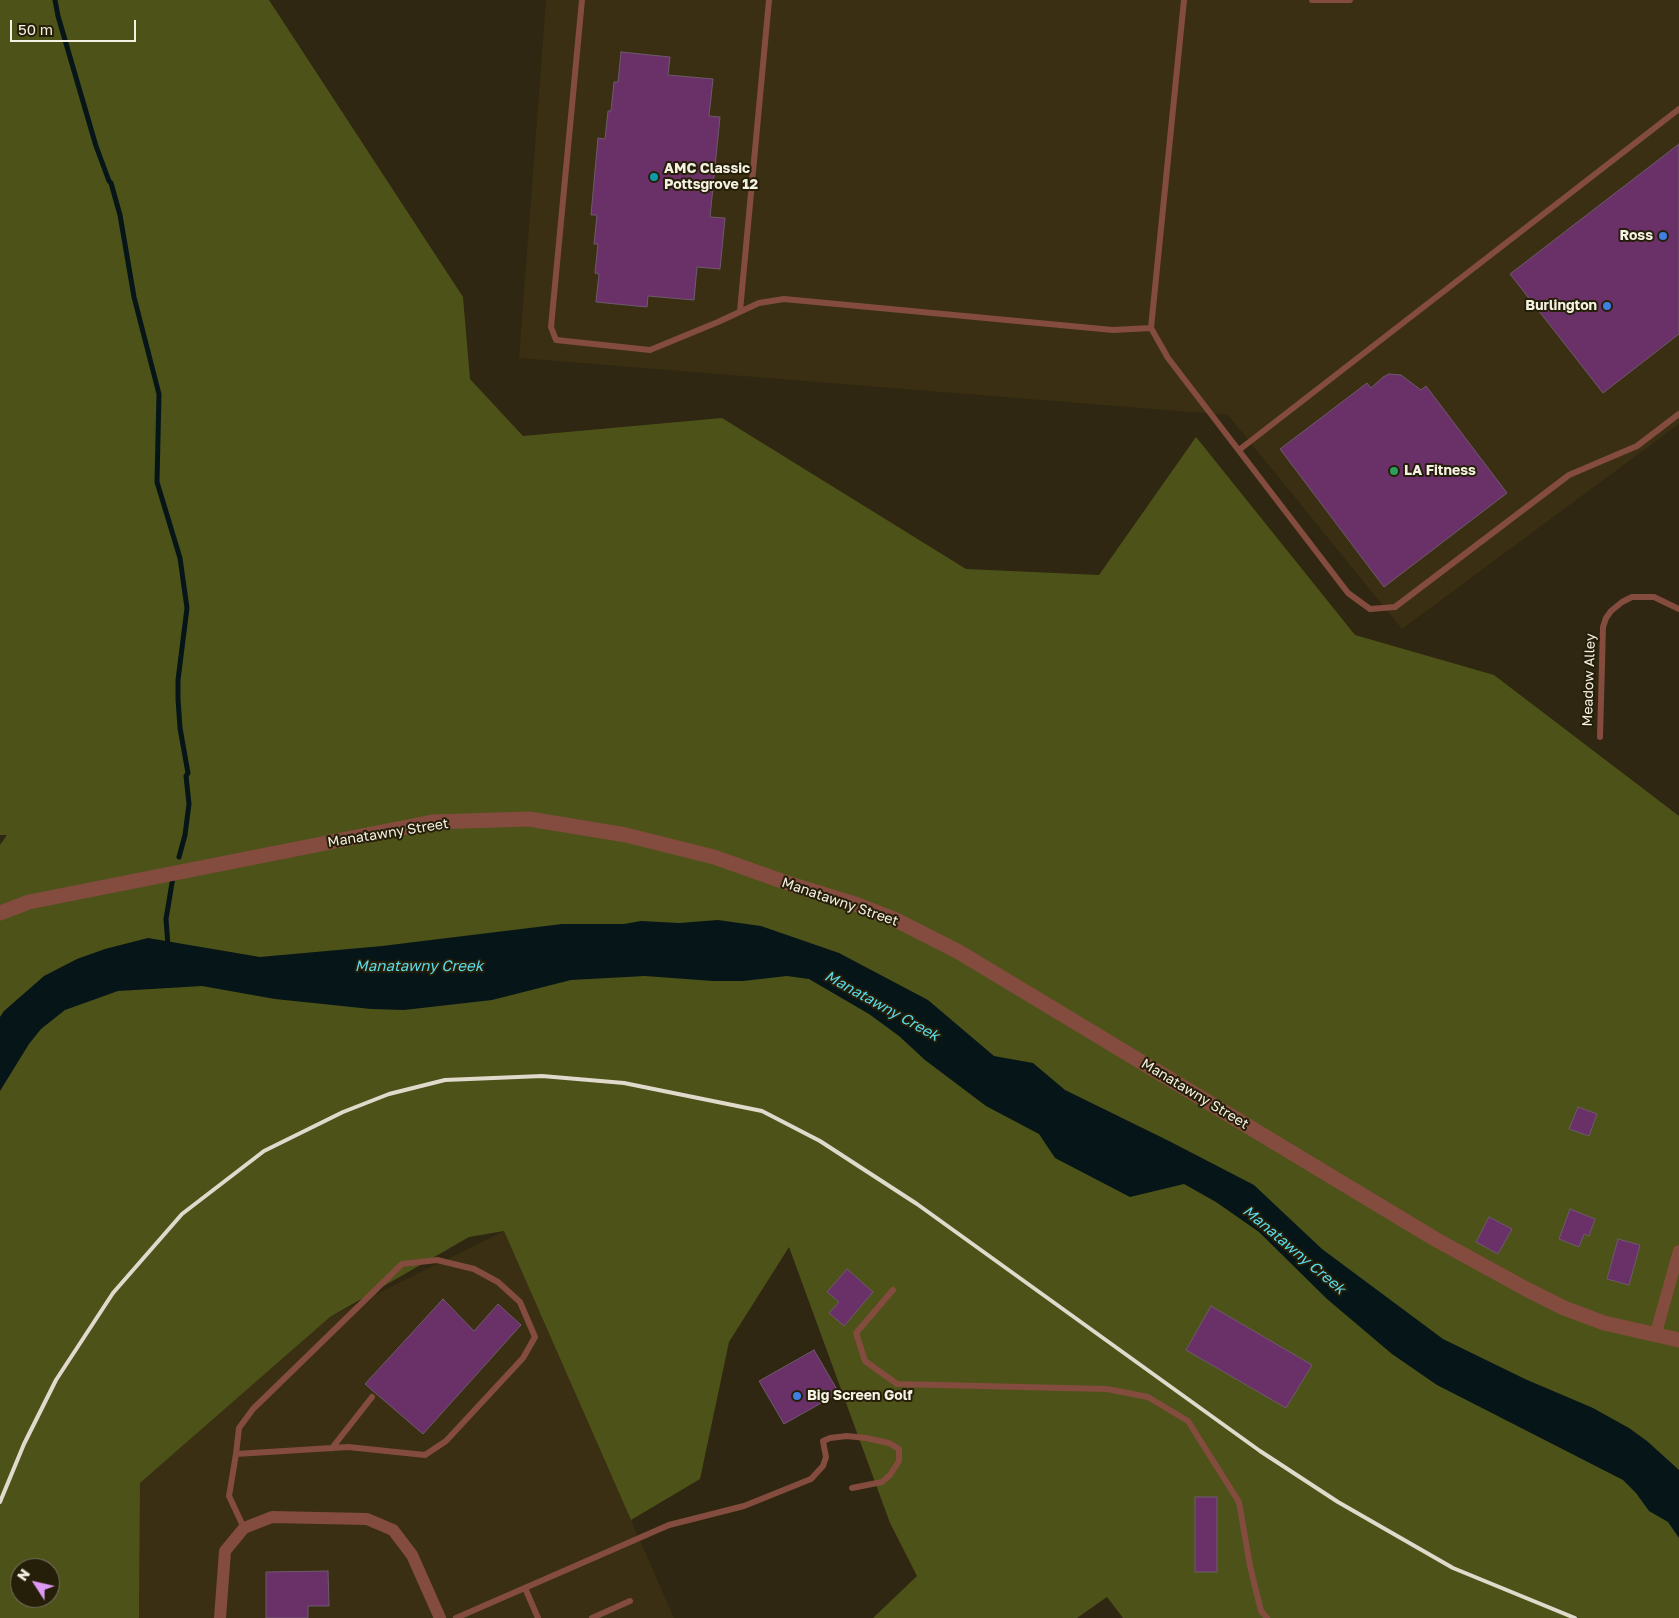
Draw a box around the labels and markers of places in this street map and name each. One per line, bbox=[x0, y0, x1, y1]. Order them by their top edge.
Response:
place label: AMC Classic Pottsgrove 12 bbox=[664, 161, 758, 193]
marker: AMC Classic Pottsgrove 12 bbox=[648, 171, 660, 183]
place label: Ross bbox=[1619, 228, 1653, 244]
marker: Ross bbox=[1657, 230, 1669, 242]
place label: Burlington bbox=[1525, 298, 1597, 314]
marker: Burlington bbox=[1601, 300, 1613, 312]
place label: LA Fitness bbox=[1404, 463, 1476, 479]
marker: LA Fitness bbox=[1388, 465, 1400, 477]
place label: Big Screen Golf bbox=[807, 1388, 912, 1404]
marker: Big Screen Golf bbox=[791, 1390, 803, 1402]

